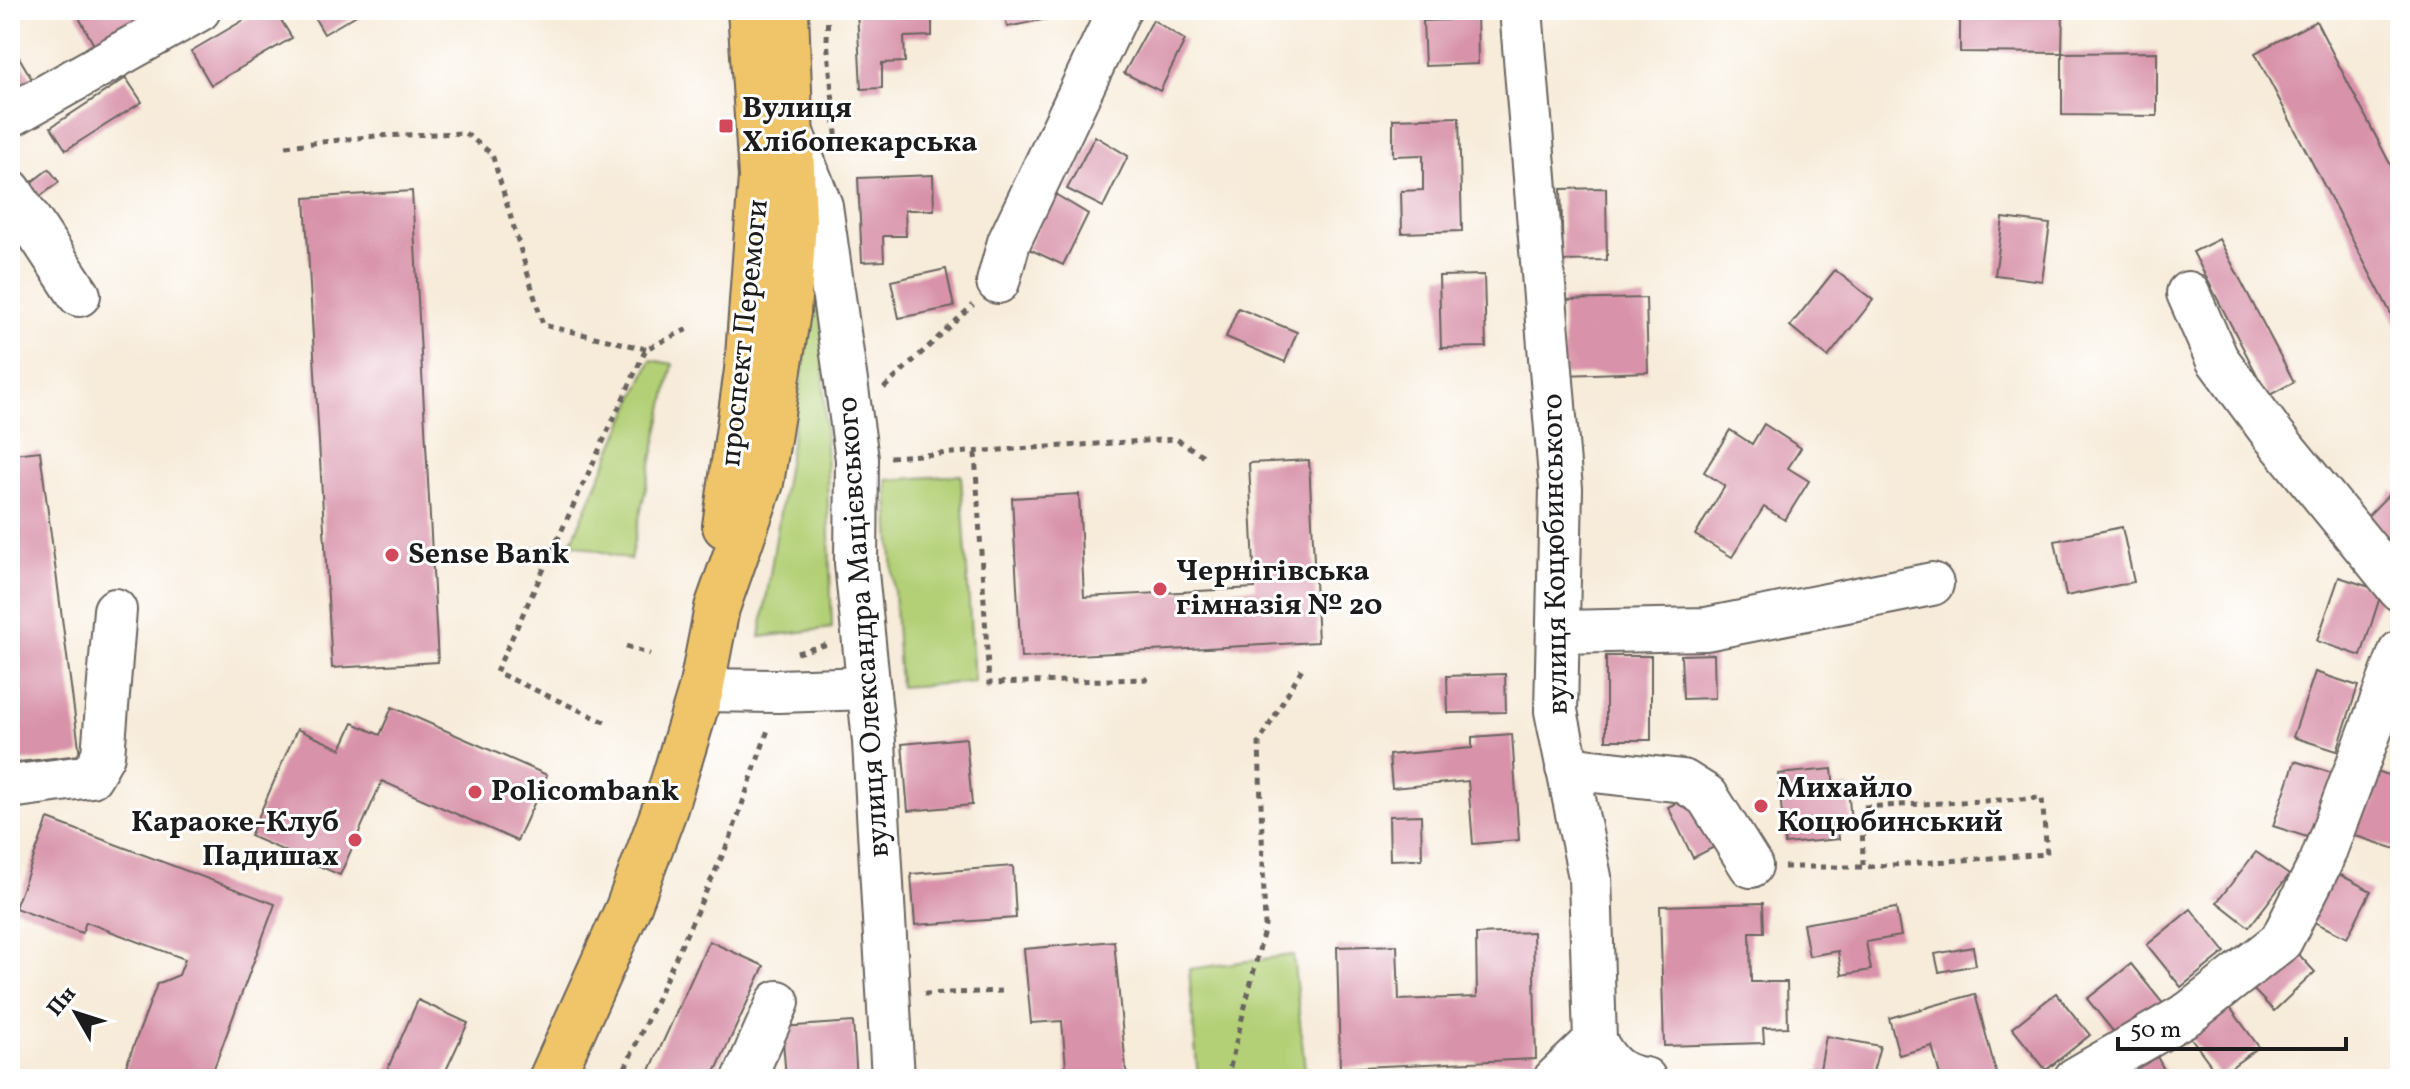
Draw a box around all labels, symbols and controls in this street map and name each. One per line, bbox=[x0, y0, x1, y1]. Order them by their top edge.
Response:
place label: Вулиця Хлібопекарська bbox=[742, 88, 978, 164]
marker: Вулиця Хлібопекарська bbox=[717, 117, 735, 135]
street label: проспект Перемоги bbox=[710, 197, 780, 469]
street label: вулиця Коцюбинського bbox=[1532, 393, 1580, 715]
street label: вулиця Олександра Мацієвського bbox=[827, 395, 901, 859]
place label: Sense Bank bbox=[408, 534, 569, 576]
marker: Sense Bank bbox=[383, 546, 401, 564]
place label: Чернігівська гімназія № 20 bbox=[1176, 551, 1383, 627]
marker: Чернігівська гімназія № 20 bbox=[1151, 580, 1169, 598]
place label: Михайло Коцюбинський bbox=[1777, 768, 2003, 844]
place label: Policombank bbox=[491, 771, 679, 813]
marker: Policombank bbox=[466, 783, 484, 801]
marker: Михайло Коцюбинський bbox=[1752, 797, 1770, 815]
place label: Караоке-Клуб Падишах bbox=[131, 802, 339, 878]
marker: Караоке-Клуб Падишах bbox=[346, 831, 364, 849]
north arrow bbox=[36, 973, 116, 1053]
text: Пн bbox=[41, 980, 84, 1024]
scale bar bbox=[2118, 1001, 2346, 1051]
text: 50 m bbox=[2130, 1014, 2182, 1048]

